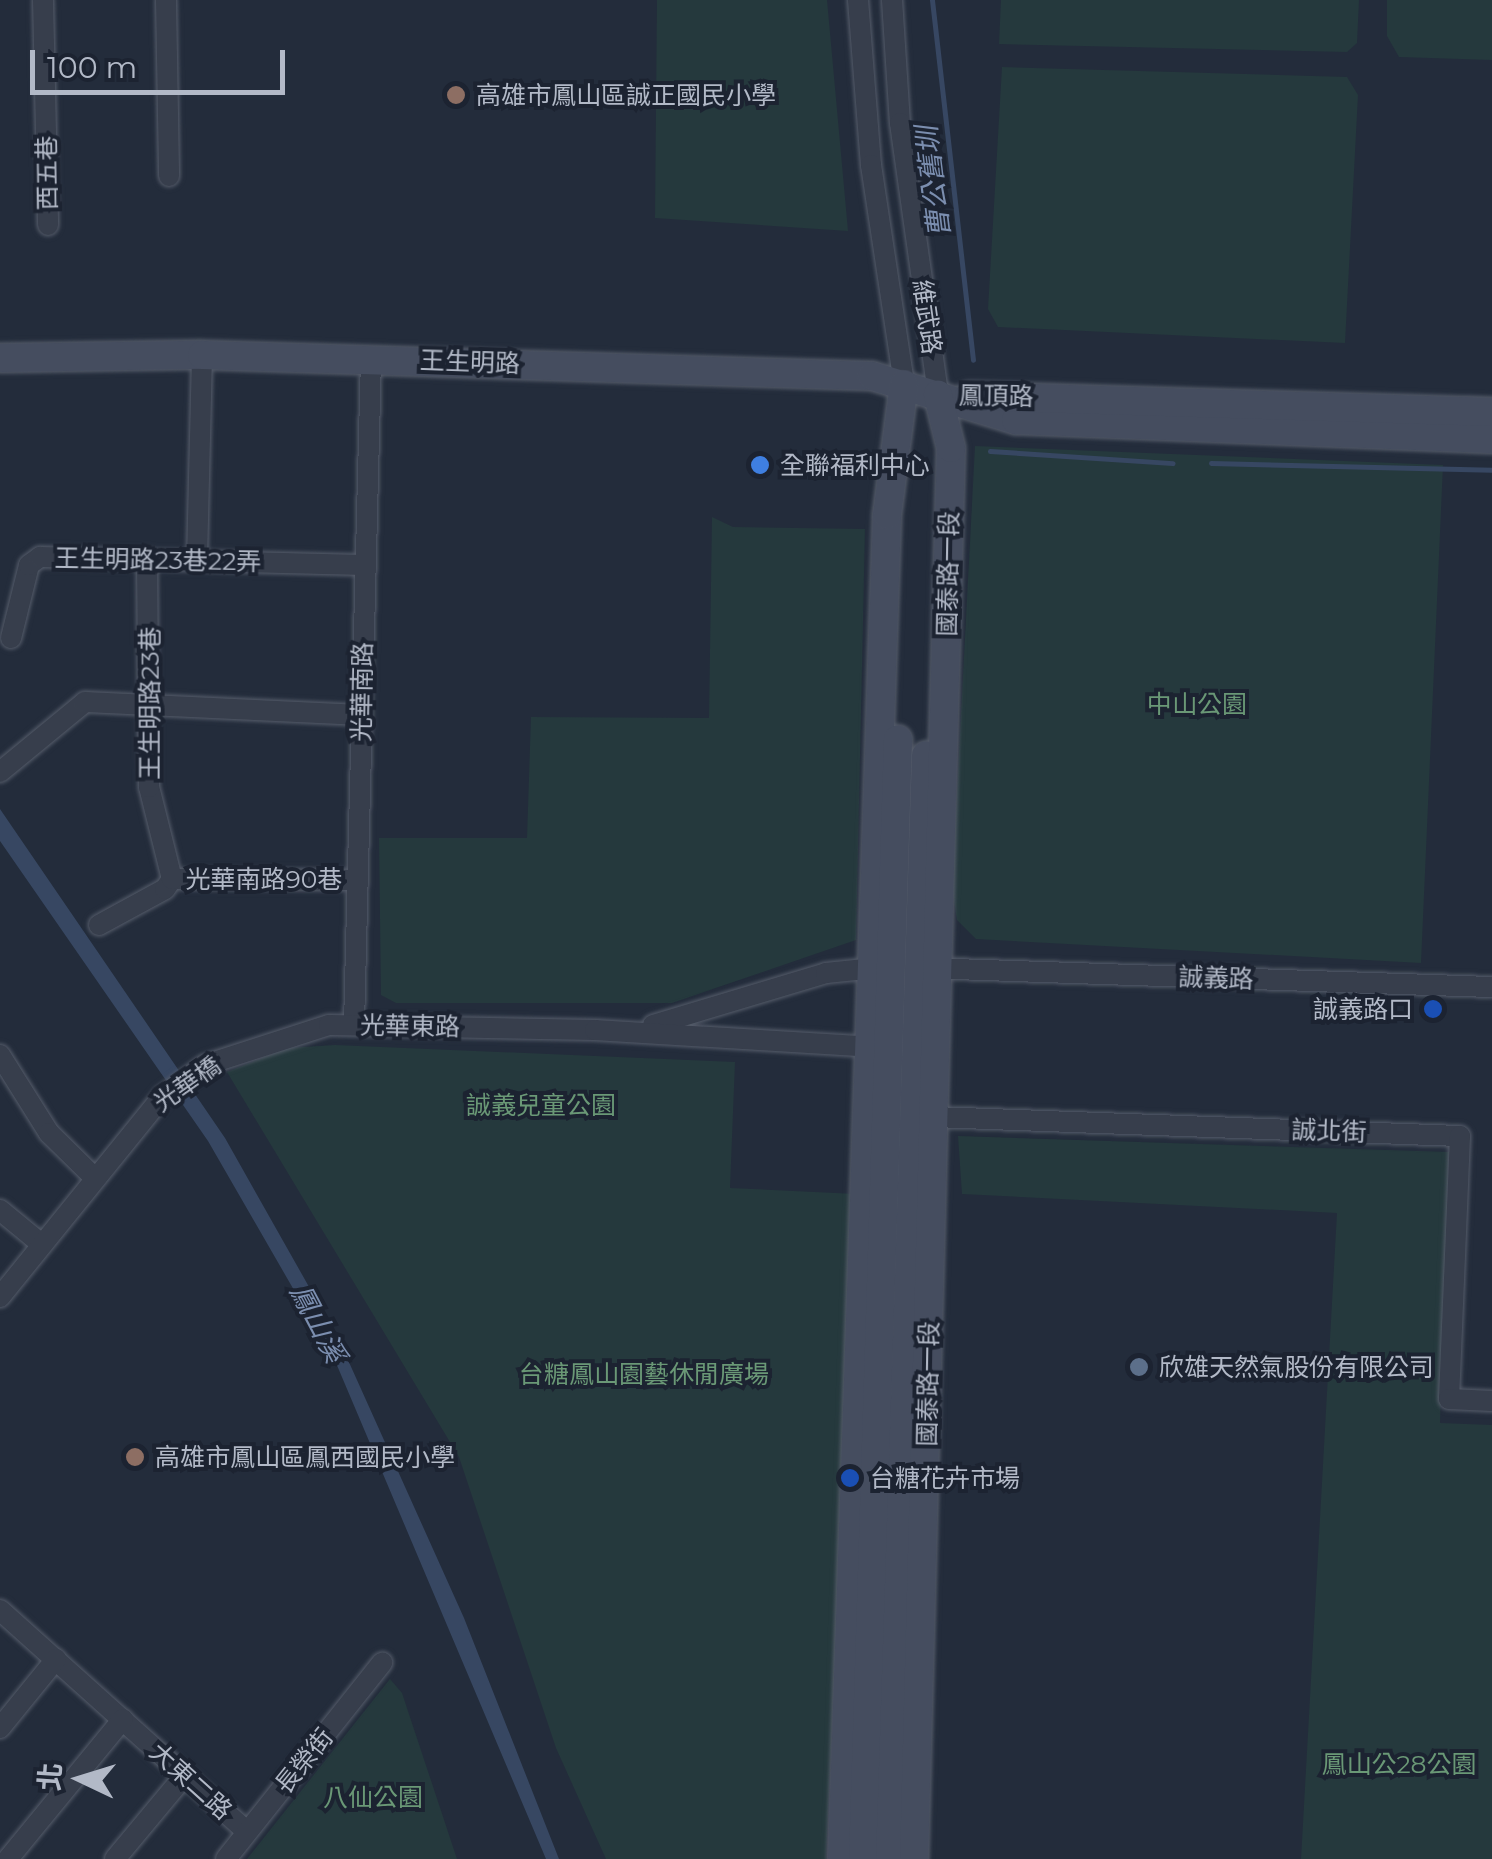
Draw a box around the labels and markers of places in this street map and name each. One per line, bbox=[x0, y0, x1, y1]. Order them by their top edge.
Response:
place label: 高雄市鳳山區誠正國民小學 bbox=[476, 80, 776, 110]
marker: 高雄市鳳山區誠正國民小學 bbox=[445, 84, 467, 106]
place label: 全聯福利中心 bbox=[780, 450, 930, 480]
marker: 全聯福利中心 bbox=[749, 454, 771, 476]
place label: 誠義路口 bbox=[1313, 994, 1413, 1024]
marker: 誠義路口 bbox=[1422, 998, 1444, 1020]
place label: 欣雄天然氣股份有限公司 bbox=[1159, 1352, 1434, 1382]
marker: 欣雄天然氣股份有限公司 bbox=[1128, 1356, 1150, 1378]
place label: 高雄市鳳山區鳳西國民小學 bbox=[155, 1442, 455, 1472]
marker: 高雄市鳳山區鳳西國民小學 bbox=[124, 1446, 146, 1468]
place label: 台糖花卉市場 bbox=[870, 1463, 1020, 1493]
marker: 台糖花卉市場 bbox=[839, 1467, 861, 1489]

